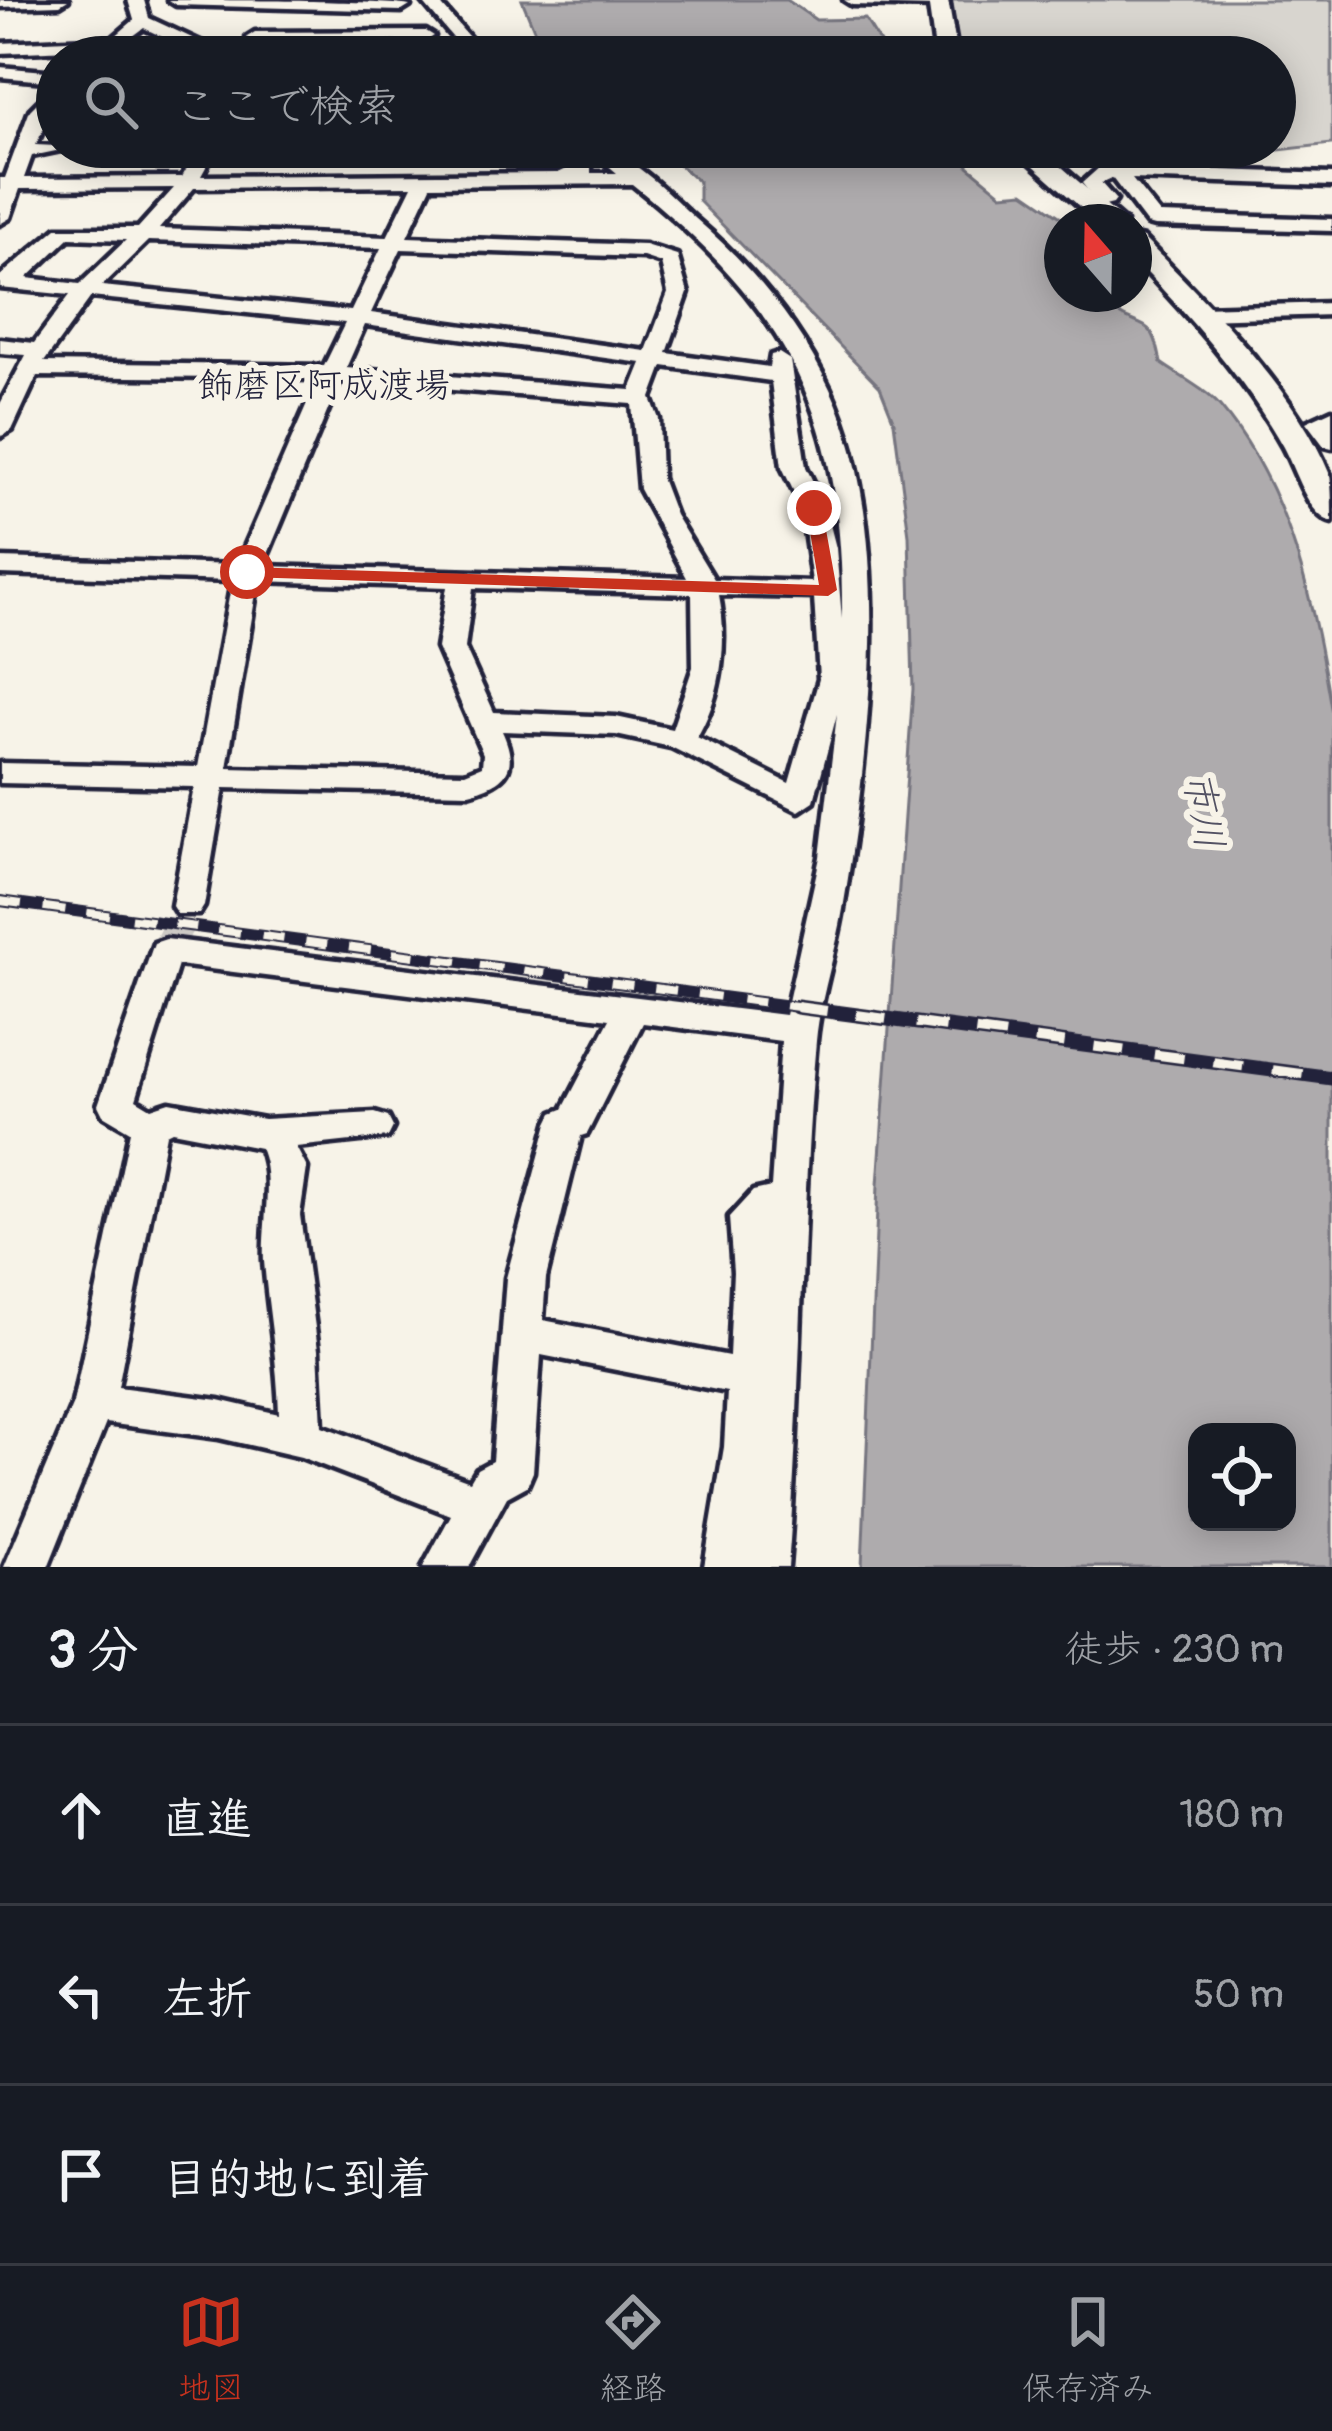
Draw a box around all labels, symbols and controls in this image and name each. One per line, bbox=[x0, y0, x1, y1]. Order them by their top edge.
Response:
search box bbox=[36, 36, 1296, 168]
icon: search bbox=[78, 69, 144, 135]
text: ここで検索 bbox=[174, 79, 399, 135]
north arrow bbox=[1044, 204, 1152, 312]
district label: 飾磨区阿成渡場 bbox=[198, 363, 450, 408]
route end bbox=[787, 481, 841, 535]
route start bbox=[220, 545, 274, 599]
water label: 市川 bbox=[1173, 768, 1234, 853]
map controls bbox=[1188, 1423, 1296, 1531]
button: locate bbox=[1188, 1423, 1296, 1531]
text: 3 分 bbox=[48, 1619, 139, 1683]
text: 徒歩 · 230 m bbox=[1064, 1625, 1284, 1674]
icon: ahead bbox=[48, 1782, 114, 1848]
text: 180 m bbox=[1179, 1790, 1284, 1839]
text: 直進 bbox=[162, 1792, 252, 1848]
icon: left bbox=[48, 1962, 114, 2028]
text: 50 m bbox=[1193, 1970, 1284, 2019]
text: 左折 bbox=[162, 1972, 252, 2028]
icon: arrive bbox=[48, 2142, 114, 2208]
text: 目的地に到着 bbox=[162, 2152, 432, 2208]
tab: 地図 bbox=[178, 2289, 244, 2409]
tab: 経路 bbox=[600, 2289, 666, 2409]
tab: 保存済み bbox=[1022, 2289, 1154, 2409]

